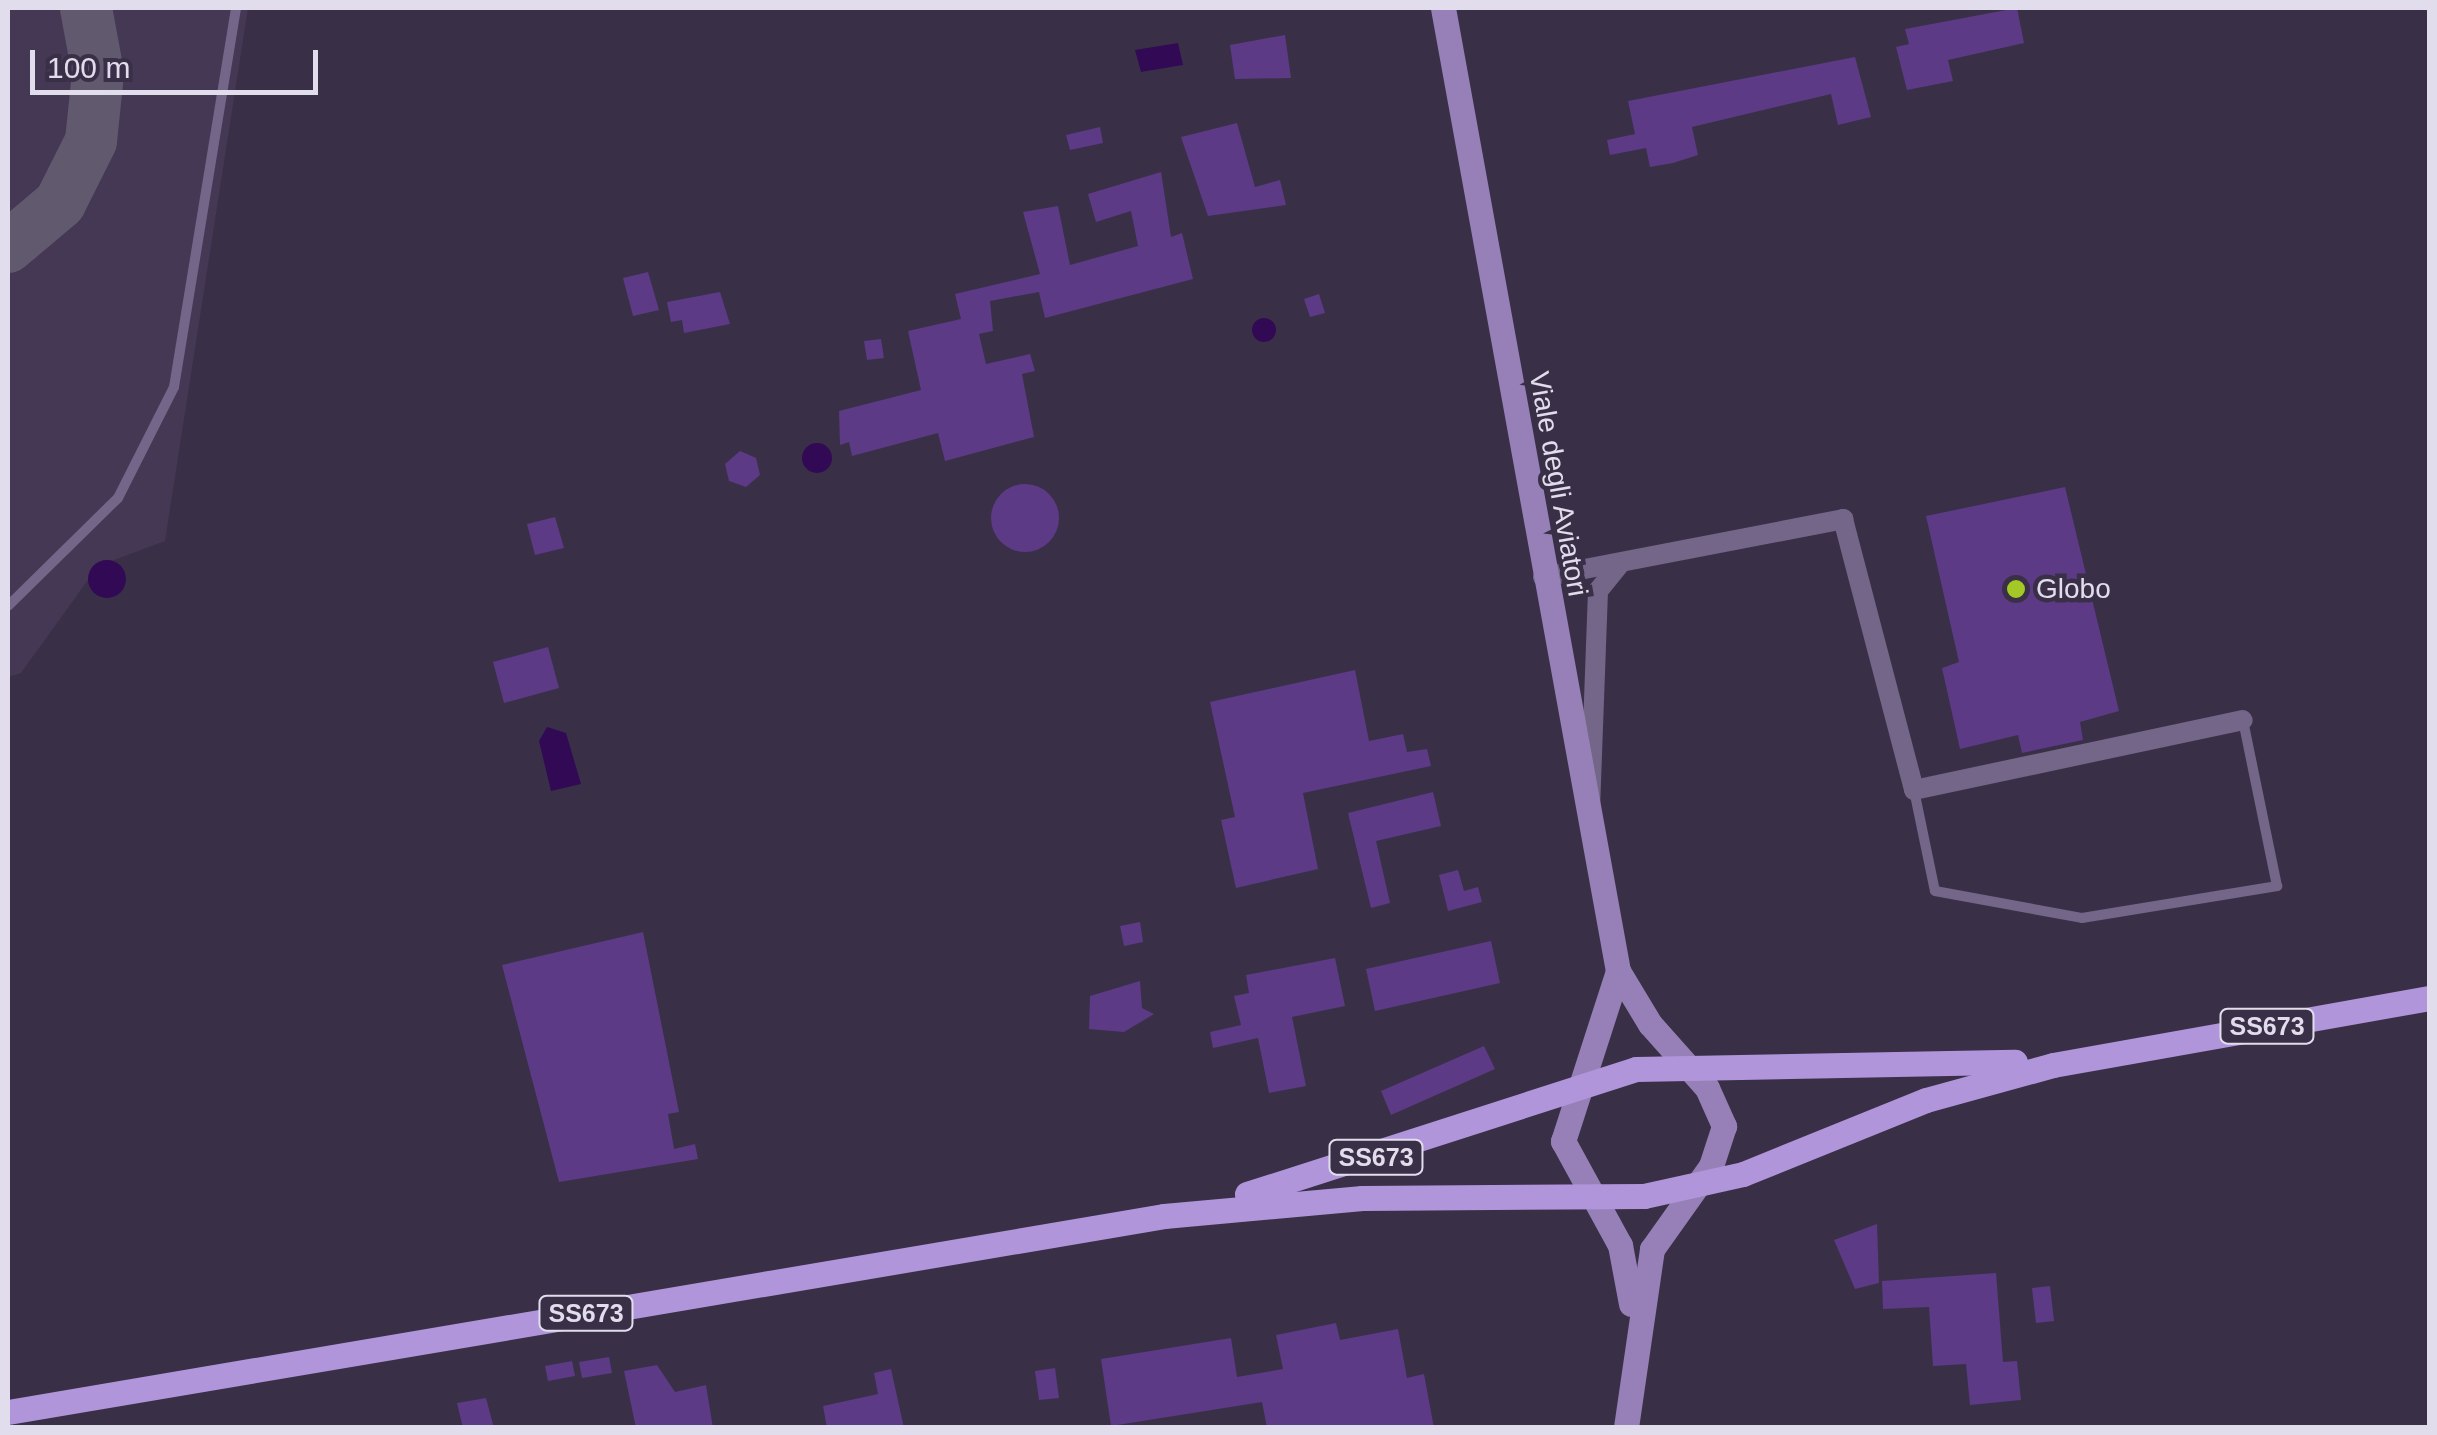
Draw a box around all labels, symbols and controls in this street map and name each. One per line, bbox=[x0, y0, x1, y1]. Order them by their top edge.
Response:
scale bar bbox=[35, 30, 322, 92]
text: 100 m bbox=[47, 51, 130, 84]
street label: Viale degli Aviatori bbox=[1522, 368, 1594, 600]
place label: Globo bbox=[2036, 572, 2111, 606]
marker: Globo bbox=[2005, 578, 2027, 600]
road number: SS673 bbox=[2217, 1006, 2317, 1046]
road number: SS673 bbox=[1326, 1137, 1426, 1177]
road number: SS673 bbox=[536, 1293, 636, 1333]

